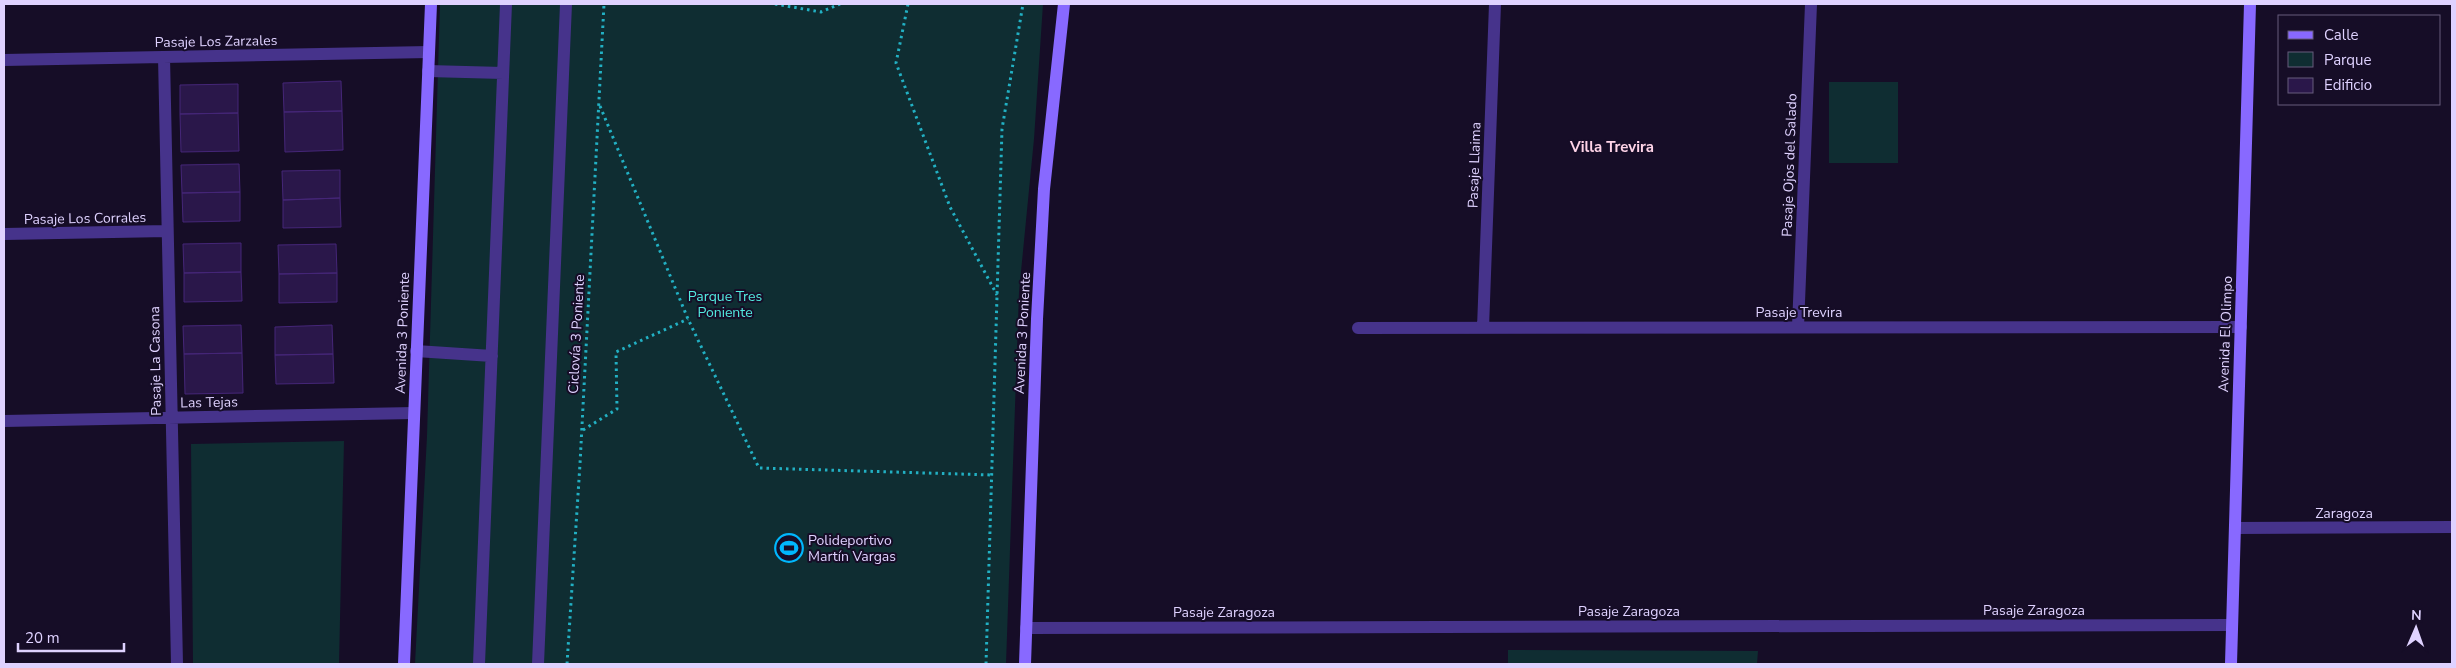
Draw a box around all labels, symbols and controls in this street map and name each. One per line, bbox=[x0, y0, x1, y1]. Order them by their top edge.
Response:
legend bbox=[2278, 15, 2441, 105]
text: Calle bbox=[2324, 25, 2359, 45]
street label: Pasaje Los Zarzales bbox=[154, 31, 278, 52]
text: Parque bbox=[2324, 50, 2372, 70]
text: Edificio bbox=[2324, 75, 2372, 95]
street label: Pasaje Ojos del Salado bbox=[1778, 93, 1802, 237]
street label: Pasaje Llaima bbox=[1463, 122, 1485, 208]
district label: Villa Trevira bbox=[1569, 137, 1654, 157]
street label: Pasaje Los Corrales bbox=[24, 208, 147, 229]
street label: Avenida 3 Poniente bbox=[391, 272, 414, 394]
street label: Avenida 3 Poniente bbox=[1010, 272, 1035, 394]
street label: Ciclovía 3 Poniente bbox=[564, 274, 589, 394]
street label: Avenida El Olimpo bbox=[2214, 275, 2237, 393]
park label: Parque Tres Poniente bbox=[688, 287, 762, 322]
street label: Pasaje Trevira bbox=[1756, 303, 1842, 322]
street label: Pasaje La Casona bbox=[145, 306, 166, 416]
street label: Las Tejas bbox=[180, 392, 238, 413]
street label: Zaragoza bbox=[2315, 504, 2373, 523]
place label: Polideportivo Martín Vargas bbox=[808, 531, 896, 566]
sports icon: Polideportivo Martín Vargas bbox=[774, 533, 804, 563]
street label: Pasaje Zaragoza bbox=[1983, 601, 2085, 620]
street label: Pasaje Zaragoza bbox=[1578, 602, 1680, 621]
street label: Pasaje Zaragoza bbox=[1173, 603, 1275, 622]
north arrow bbox=[2391, 603, 2441, 653]
text: N bbox=[2411, 606, 2422, 625]
scale bar bbox=[18, 620, 124, 652]
text: 20 m bbox=[25, 628, 60, 648]

